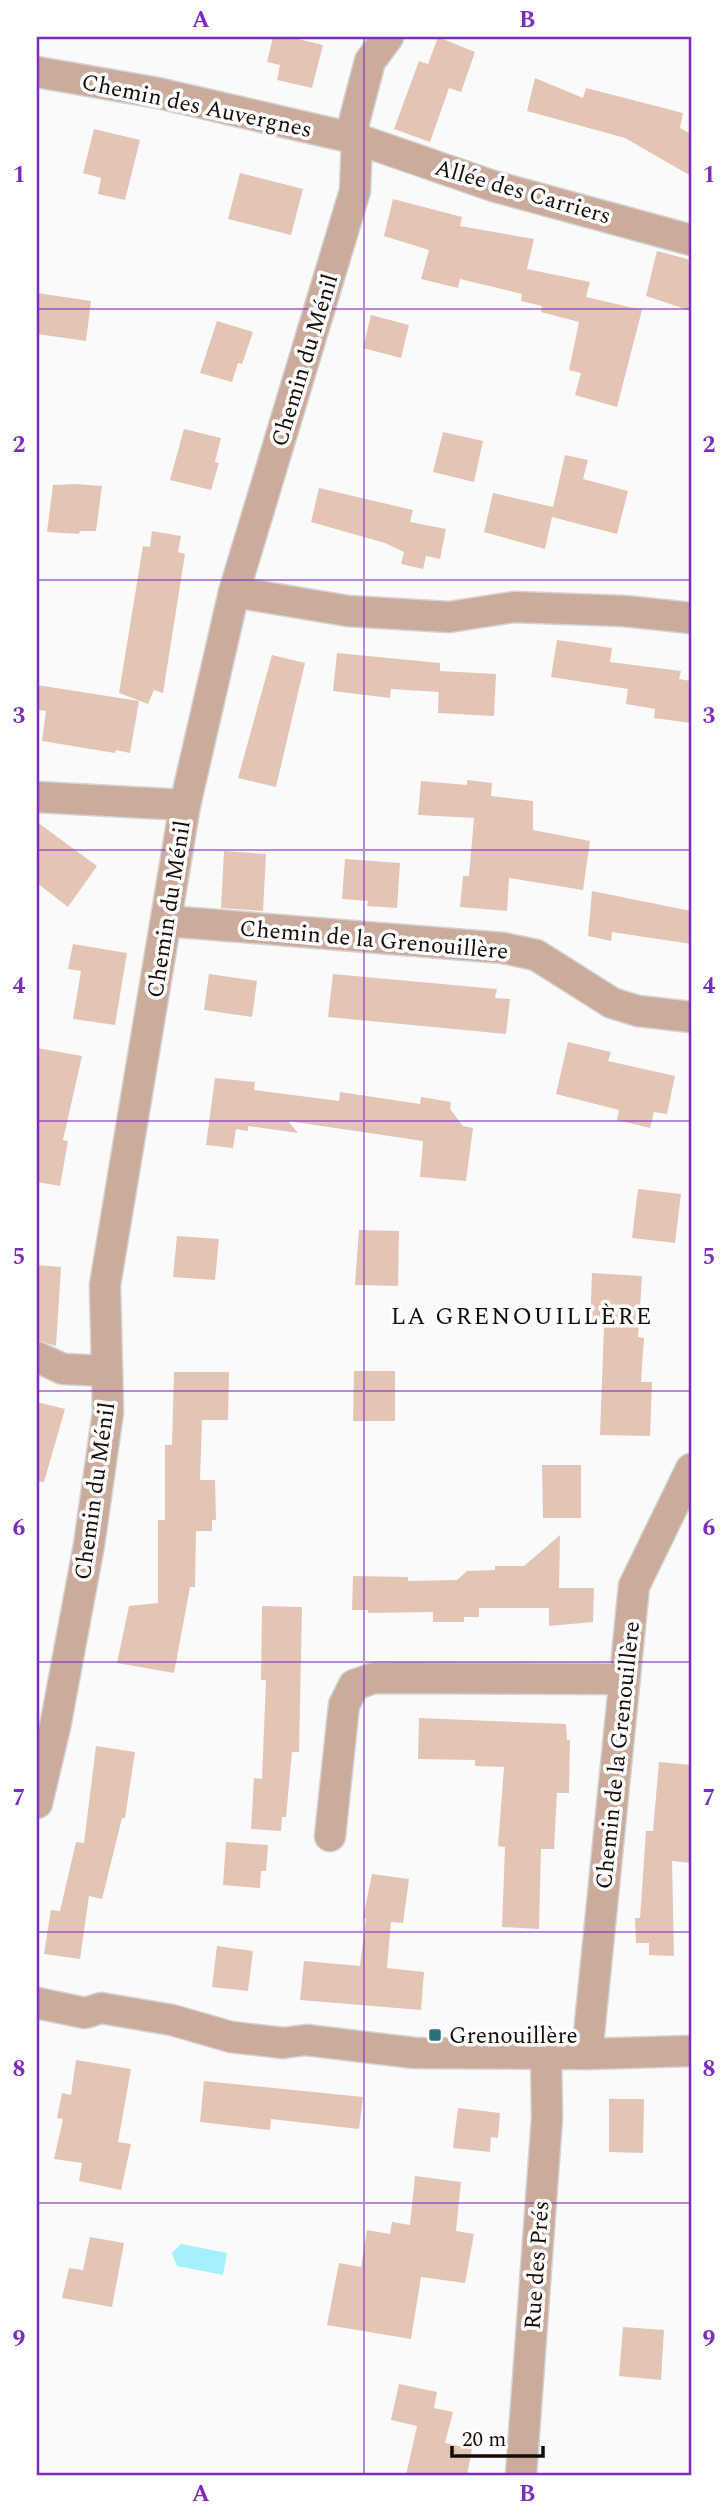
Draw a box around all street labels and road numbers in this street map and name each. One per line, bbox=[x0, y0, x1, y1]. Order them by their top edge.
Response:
street label: Chemin des Auvergnes bbox=[78, 65, 315, 148]
street label: Allée des Carriers bbox=[430, 151, 615, 234]
street label: Chemin du Ménil bbox=[263, 270, 348, 451]
street label: Chemin du Ménil bbox=[138, 818, 201, 1000]
street label: Chemin de la Grenouillère bbox=[238, 911, 510, 970]
street label: Chemin du Ménil bbox=[66, 1400, 125, 1582]
street label: Chemin de la Grenouillère bbox=[587, 1619, 650, 1891]
street label: Rue des Prés bbox=[516, 2199, 559, 2331]

